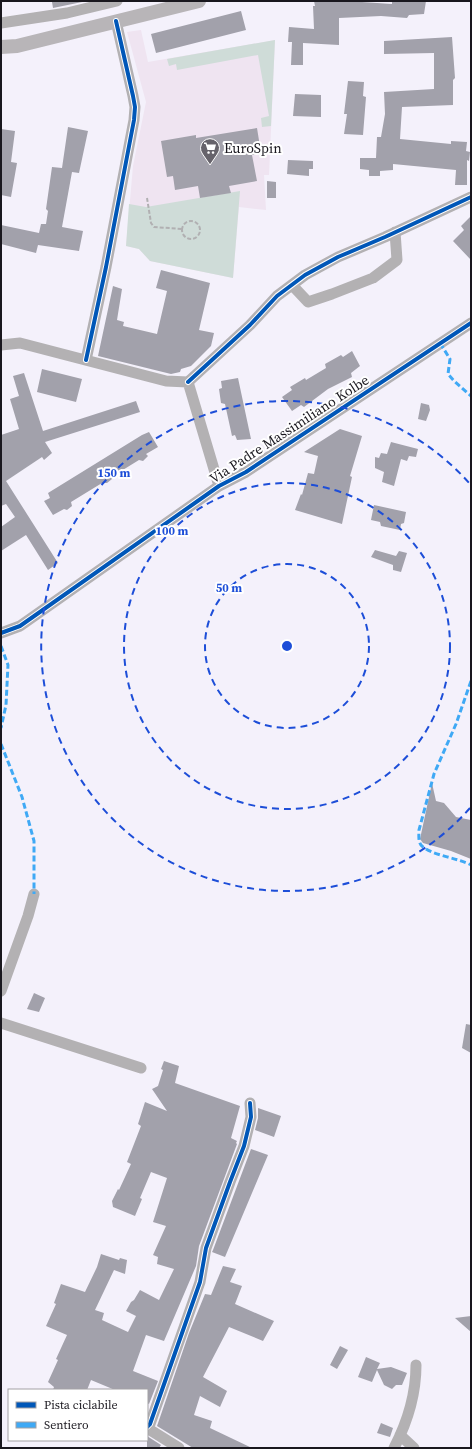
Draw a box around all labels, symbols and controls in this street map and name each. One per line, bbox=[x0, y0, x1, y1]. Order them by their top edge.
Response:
supermarket icon: EuroSpin bbox=[199, 137, 221, 165]
place label: EuroSpin bbox=[224, 138, 282, 158]
street label: Via Padre Massimiliano Kolbe bbox=[205, 370, 373, 488]
text: 150 m bbox=[98, 465, 131, 481]
text: 100 m bbox=[156, 523, 189, 539]
text: 50 m bbox=[216, 580, 242, 596]
centre of rings bbox=[280, 639, 294, 653]
legend bbox=[8, 1389, 148, 1441]
text: Pista ciclabile bbox=[44, 1397, 118, 1413]
text: Sentiero bbox=[44, 1417, 89, 1433]

